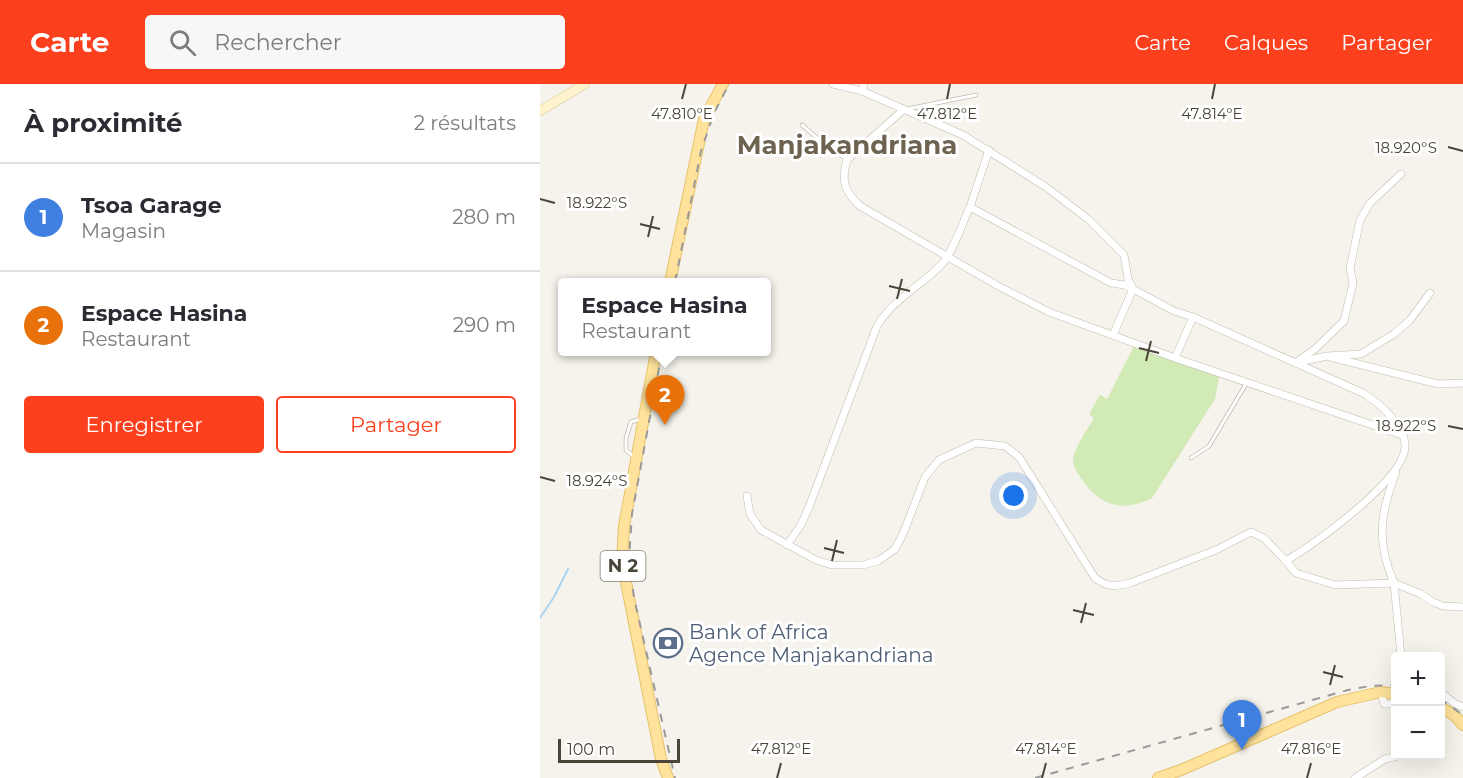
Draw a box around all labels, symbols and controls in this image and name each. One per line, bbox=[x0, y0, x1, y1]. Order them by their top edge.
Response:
search box bbox=[145, 15, 565, 69]
text: Carte bbox=[30, 25, 109, 59]
icon: search bbox=[166, 26, 199, 59]
text: Rechercher bbox=[214, 29, 342, 56]
text: Carte bbox=[1134, 30, 1191, 55]
text: Calques bbox=[1224, 30, 1308, 55]
text: Partager bbox=[1341, 30, 1433, 55]
text: 47.810°E bbox=[651, 104, 713, 123]
text: 47.812°E bbox=[917, 104, 977, 123]
text: 47.814°E bbox=[1181, 104, 1243, 123]
text: À proximité bbox=[24, 107, 183, 139]
text: 2 résultats bbox=[414, 111, 516, 135]
district label: Manjakandriana bbox=[737, 129, 957, 161]
text: 18.920°S bbox=[1375, 138, 1437, 157]
text: Tsoa Garage bbox=[81, 192, 222, 219]
text: 18.922°S bbox=[567, 193, 627, 212]
text: 1 bbox=[40, 205, 47, 229]
text: 280 m bbox=[452, 205, 516, 229]
text: Magasin bbox=[81, 219, 166, 243]
popup bbox=[558, 278, 771, 356]
text: Espace Hasina bbox=[581, 292, 748, 319]
text: Espace Hasina bbox=[81, 300, 247, 327]
text: 2 bbox=[38, 313, 49, 337]
text: 290 m bbox=[453, 313, 516, 337]
text: Restaurant bbox=[581, 319, 691, 343]
text: Restaurant bbox=[81, 327, 191, 351]
pin: 2 bbox=[646, 376, 684, 425]
button: Enregistrer bbox=[24, 396, 264, 453]
button: Partager bbox=[276, 396, 516, 453]
text: 18.922°S bbox=[1376, 416, 1436, 435]
text: 18.924°S bbox=[567, 471, 627, 490]
your location bbox=[999, 481, 1028, 510]
road number: N 2 bbox=[600, 551, 646, 581]
place label: Bank of Africa Agence Manjakandriana bbox=[689, 620, 934, 667]
bank icon: Bank of Africa Agence Manjakandriana bbox=[652, 627, 684, 659]
map controls bbox=[1391, 652, 1445, 760]
button: + bbox=[1391, 652, 1445, 706]
pin: 1 bbox=[1222, 700, 1262, 750]
button: − bbox=[1391, 706, 1445, 760]
scale bar bbox=[558, 736, 680, 764]
text: 47.812°E bbox=[751, 739, 811, 758]
text: 47.814°E bbox=[1015, 739, 1077, 758]
text: 47.816°E bbox=[1281, 739, 1341, 758]
text: 100 m bbox=[567, 740, 615, 759]

